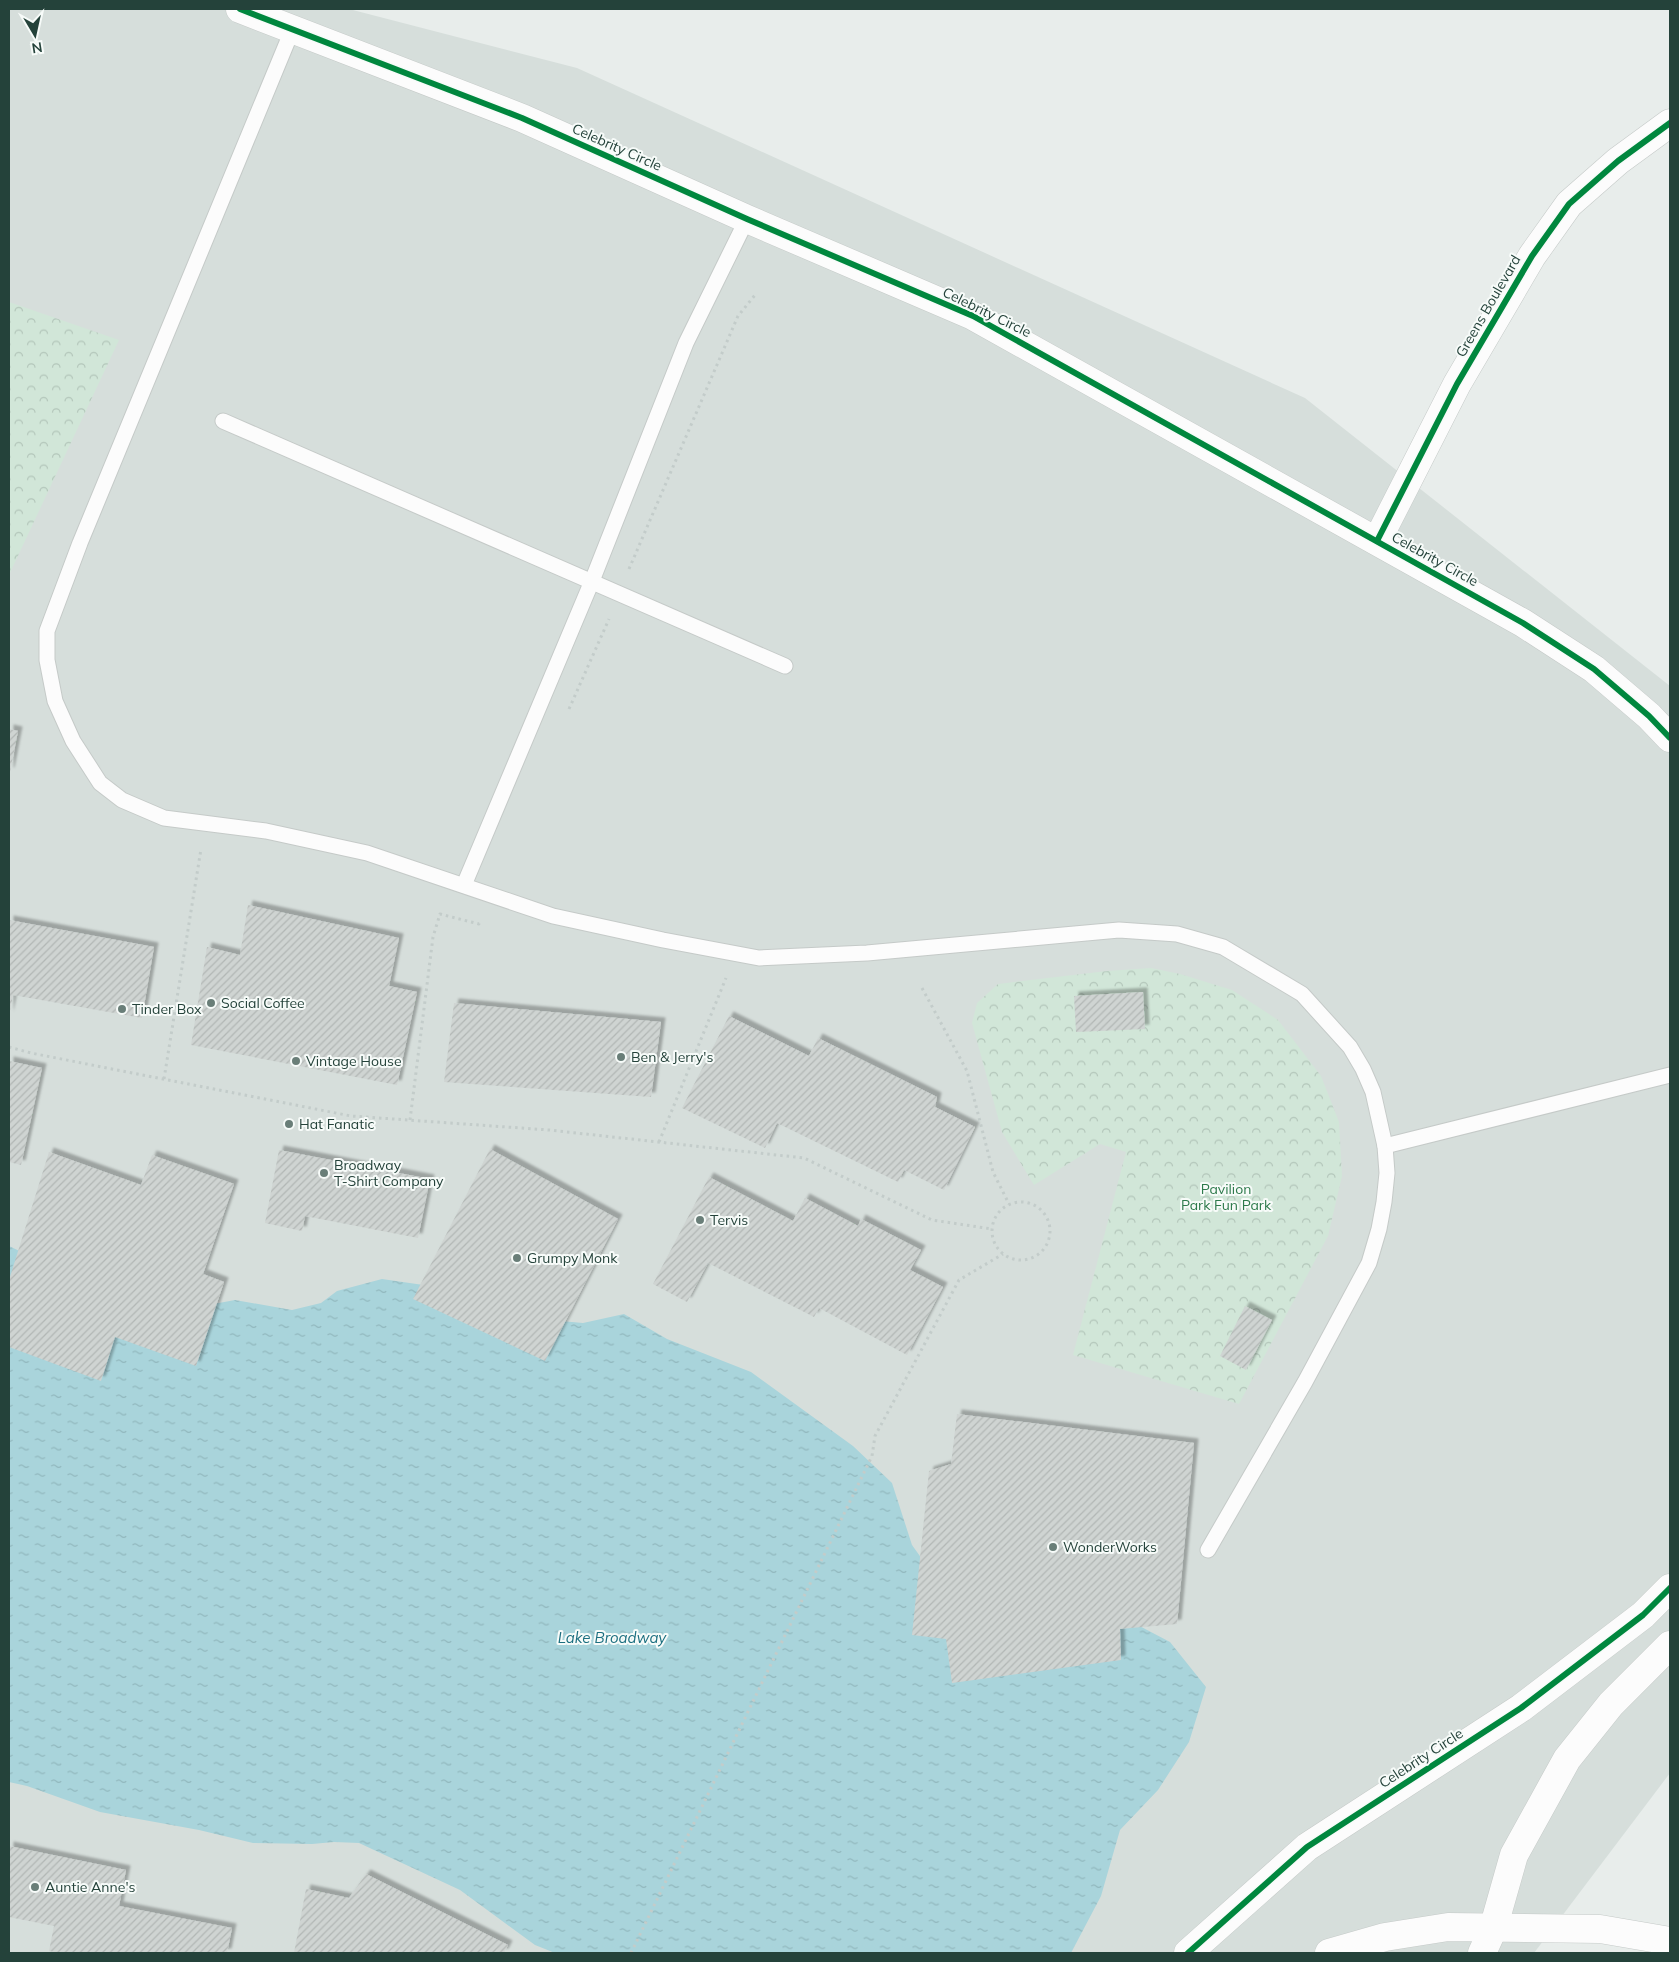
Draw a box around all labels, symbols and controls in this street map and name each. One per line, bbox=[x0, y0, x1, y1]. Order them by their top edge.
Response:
north arrow bbox=[10, 10, 60, 60]
text: N bbox=[30, 38, 44, 58]
street label: Celebrity Circle bbox=[569, 119, 665, 175]
street label: Greens Boulevard bbox=[1452, 252, 1524, 360]
street label: Celebrity Circle bbox=[940, 283, 1034, 341]
street label: Celebrity Circle bbox=[1389, 528, 1481, 590]
place label: Social Coffee bbox=[221, 994, 305, 1012]
marker: Social Coffee bbox=[205, 997, 217, 1009]
place label: Tinder Box bbox=[132, 1000, 202, 1018]
marker: Tinder Box bbox=[116, 1003, 128, 1015]
place label: Ben & Jerry's bbox=[631, 1048, 713, 1066]
marker: Ben & Jerry's bbox=[615, 1051, 627, 1063]
place label: Vintage House bbox=[306, 1052, 402, 1070]
marker: Vintage House bbox=[290, 1055, 302, 1067]
place label: Hat Fanatic bbox=[299, 1115, 375, 1133]
marker: Hat Fanatic bbox=[283, 1118, 295, 1130]
place label: Broadway T-Shirt Company bbox=[334, 1156, 444, 1190]
marker: Broadway T-Shirt Company bbox=[318, 1167, 330, 1179]
park label: Pavilion Park Fun Park bbox=[1181, 1180, 1272, 1214]
place label: Tervis bbox=[710, 1211, 748, 1229]
marker: Tervis bbox=[694, 1214, 706, 1226]
place label: Grumpy Monk bbox=[527, 1249, 618, 1267]
marker: Grumpy Monk bbox=[511, 1252, 523, 1264]
place label: WonderWorks bbox=[1063, 1538, 1157, 1556]
marker: WonderWorks bbox=[1047, 1541, 1059, 1553]
water label: Lake Broadway bbox=[558, 1628, 667, 1647]
street label: Celebrity Circle bbox=[1376, 1724, 1466, 1792]
place label: Auntie Anne's bbox=[45, 1878, 135, 1896]
marker: Auntie Anne's bbox=[29, 1881, 41, 1893]

